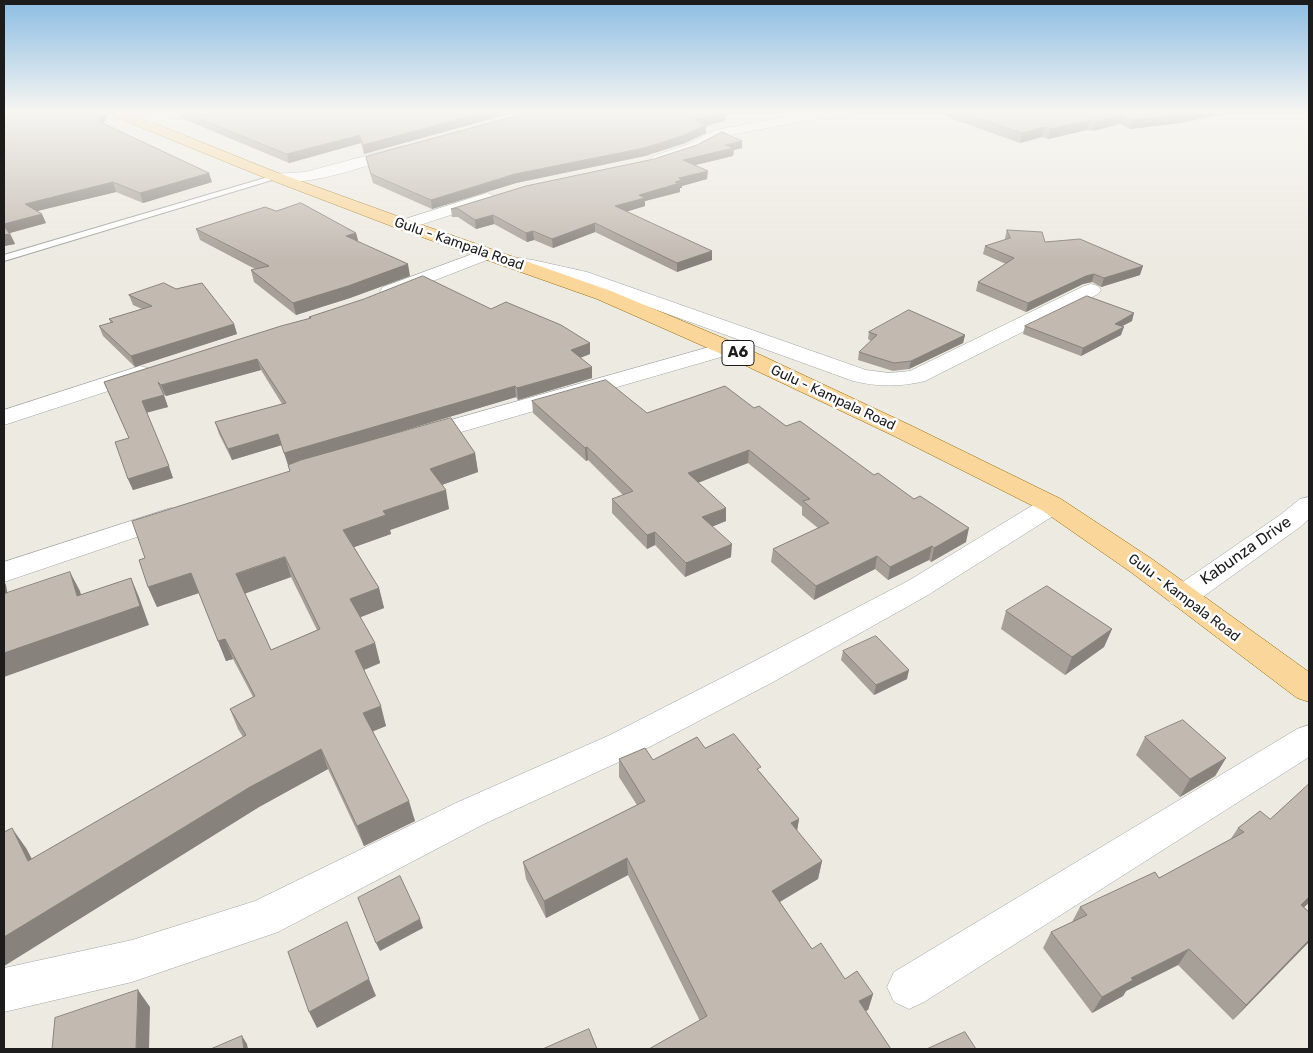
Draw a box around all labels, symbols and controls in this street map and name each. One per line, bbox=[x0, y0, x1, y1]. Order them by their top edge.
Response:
street label: Gulu - Kampala Road bbox=[392, 214, 526, 274]
road number: A6 bbox=[722, 340, 754, 366]
street label: Gulu - Kampala Road bbox=[768, 362, 898, 434]
street label: Kabunza Drive bbox=[1197, 513, 1295, 589]
street label: Gulu - Kampala Road bbox=[1125, 550, 1243, 646]

